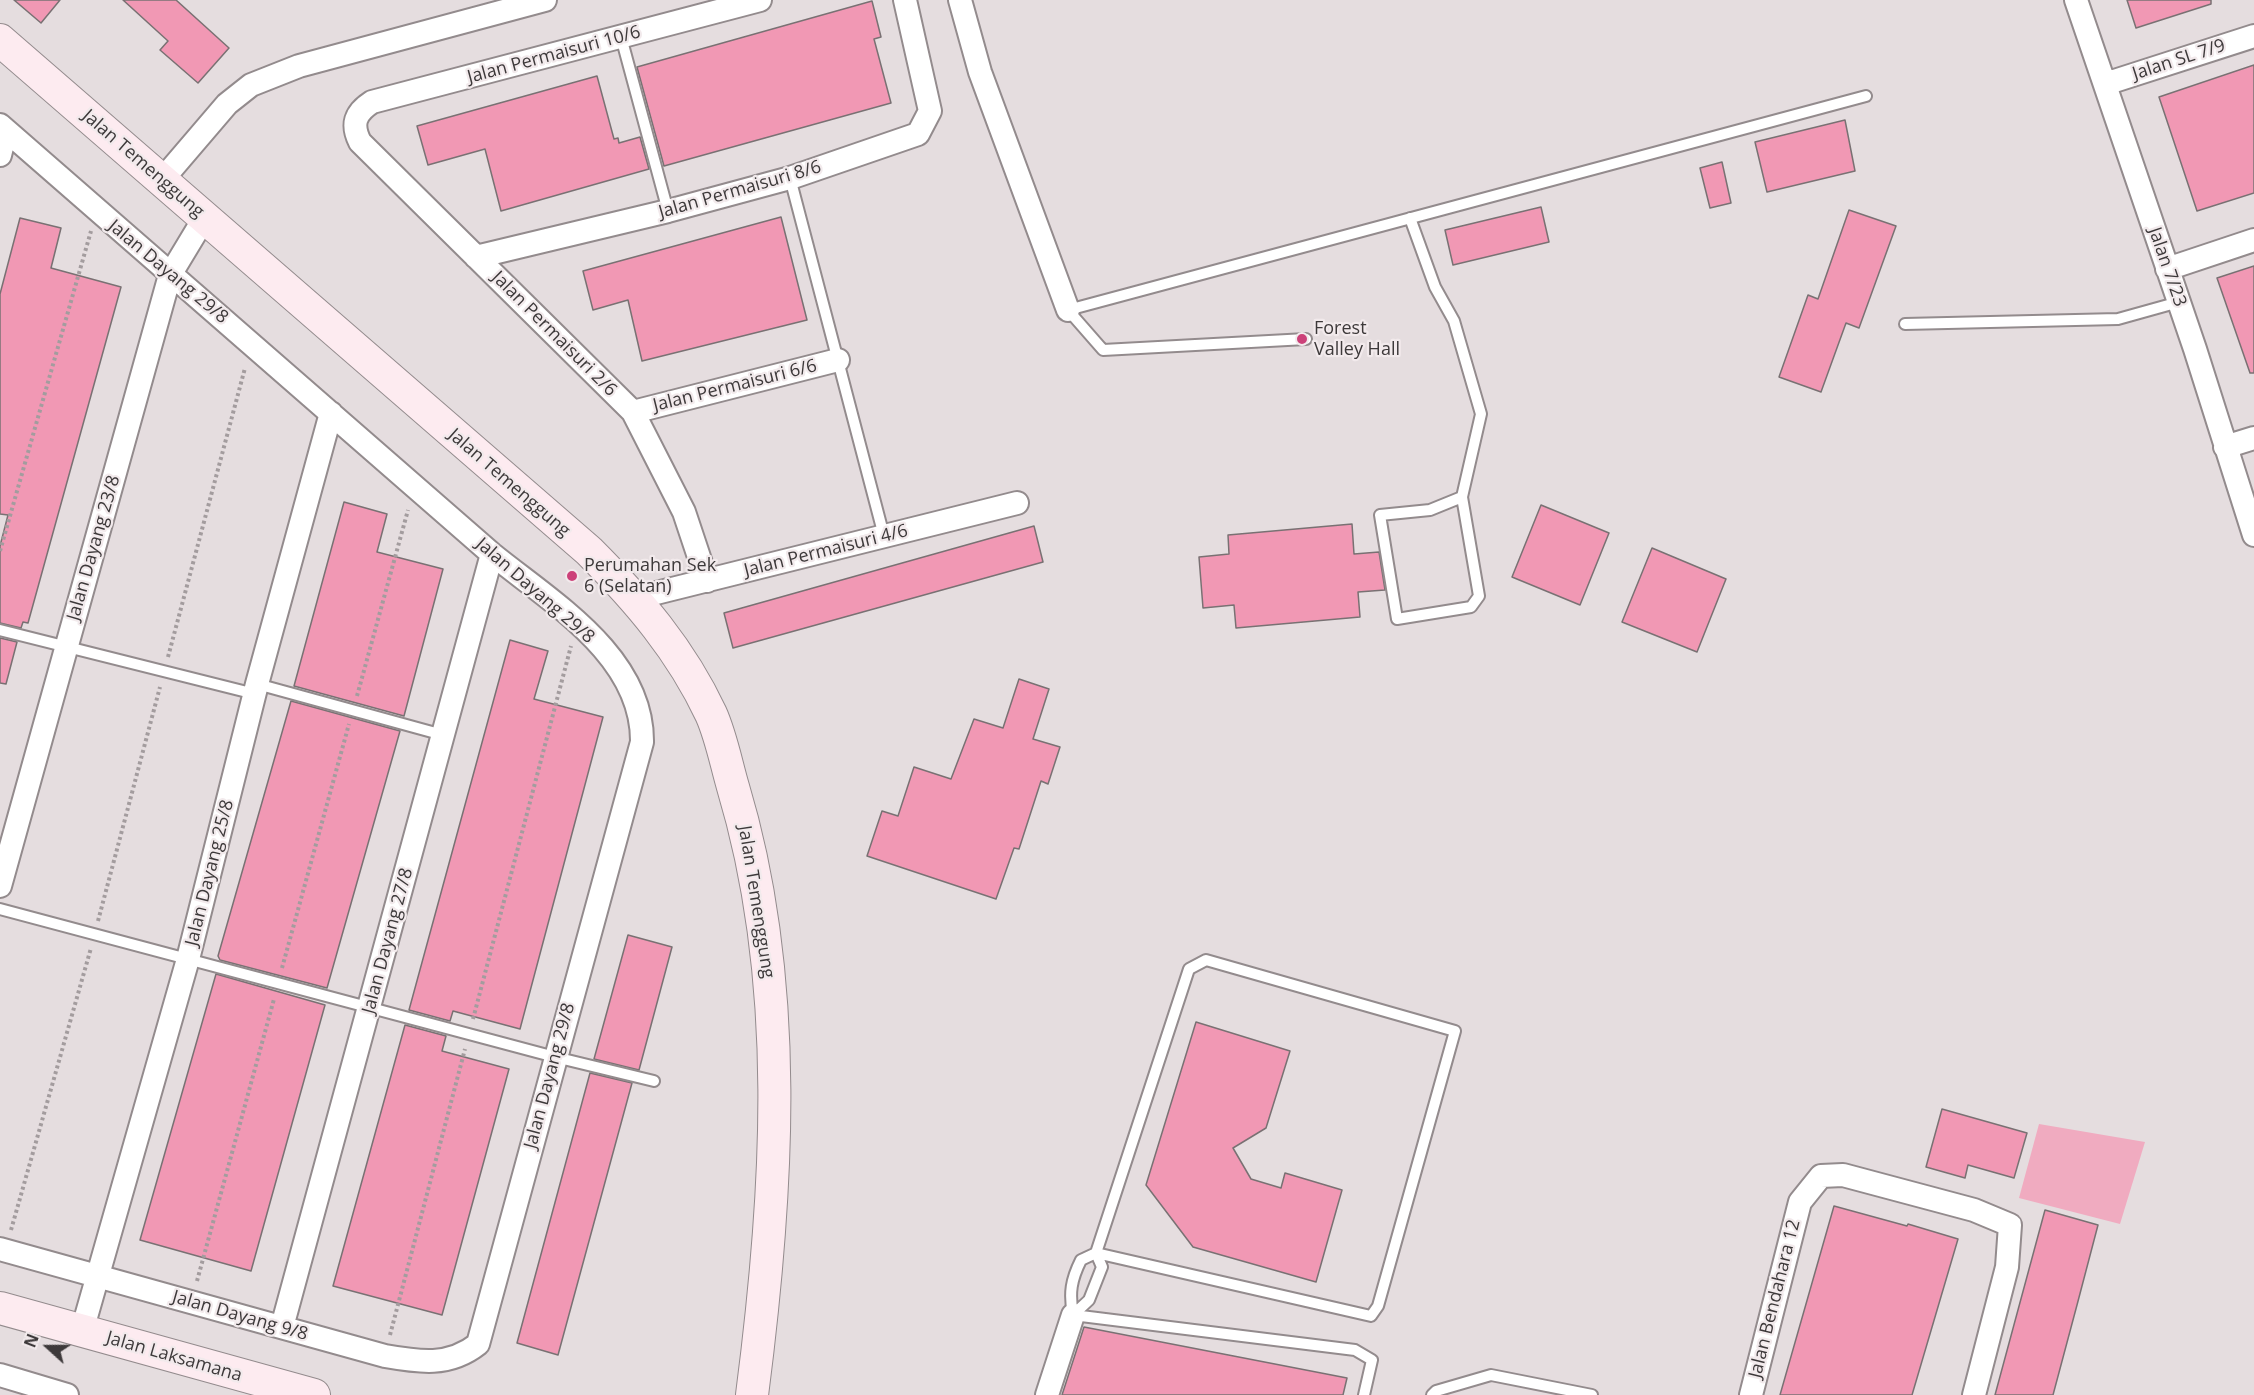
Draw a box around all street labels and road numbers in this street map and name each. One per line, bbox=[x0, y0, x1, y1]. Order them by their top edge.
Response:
street label: Jalan Permaisuri 10/6 bbox=[465, 21, 643, 89]
street label: Jalan SL 7/9 bbox=[2130, 35, 2228, 85]
street label: Jalan Temenggung bbox=[78, 105, 208, 223]
street label: Jalan Permaisuri 8/6 bbox=[656, 156, 824, 224]
street label: Jalan Dayang 29/8 bbox=[104, 215, 232, 329]
street label: Jalan 7/23 bbox=[2143, 224, 2191, 310]
street label: Jalan Permaisuri 2/6 bbox=[487, 267, 621, 401]
street label: Jalan Permaisuri 6/6 bbox=[651, 355, 819, 417]
street label: Jalan Temenggung bbox=[444, 424, 574, 542]
street label: Jalan Dayang 23/8 bbox=[63, 473, 125, 623]
street label: Jalan Permaisuri 4/6 bbox=[742, 520, 910, 582]
street label: Jalan Dayang 29/8 bbox=[471, 534, 599, 648]
street label: Jalan Dayang 25/8 bbox=[181, 798, 239, 948]
street label: Jalan Temenggung bbox=[733, 824, 779, 980]
street label: Jalan Dayang 27/8 bbox=[358, 866, 418, 1016]
street label: Jalan Dayang 29/8 bbox=[520, 1001, 580, 1151]
street label: Jalan Bendahara 12 bbox=[1745, 1218, 1805, 1380]
street label: Jalan Dayang 9/8 bbox=[170, 1286, 310, 1346]
street label: Jalan Laksamana bbox=[104, 1327, 244, 1387]

